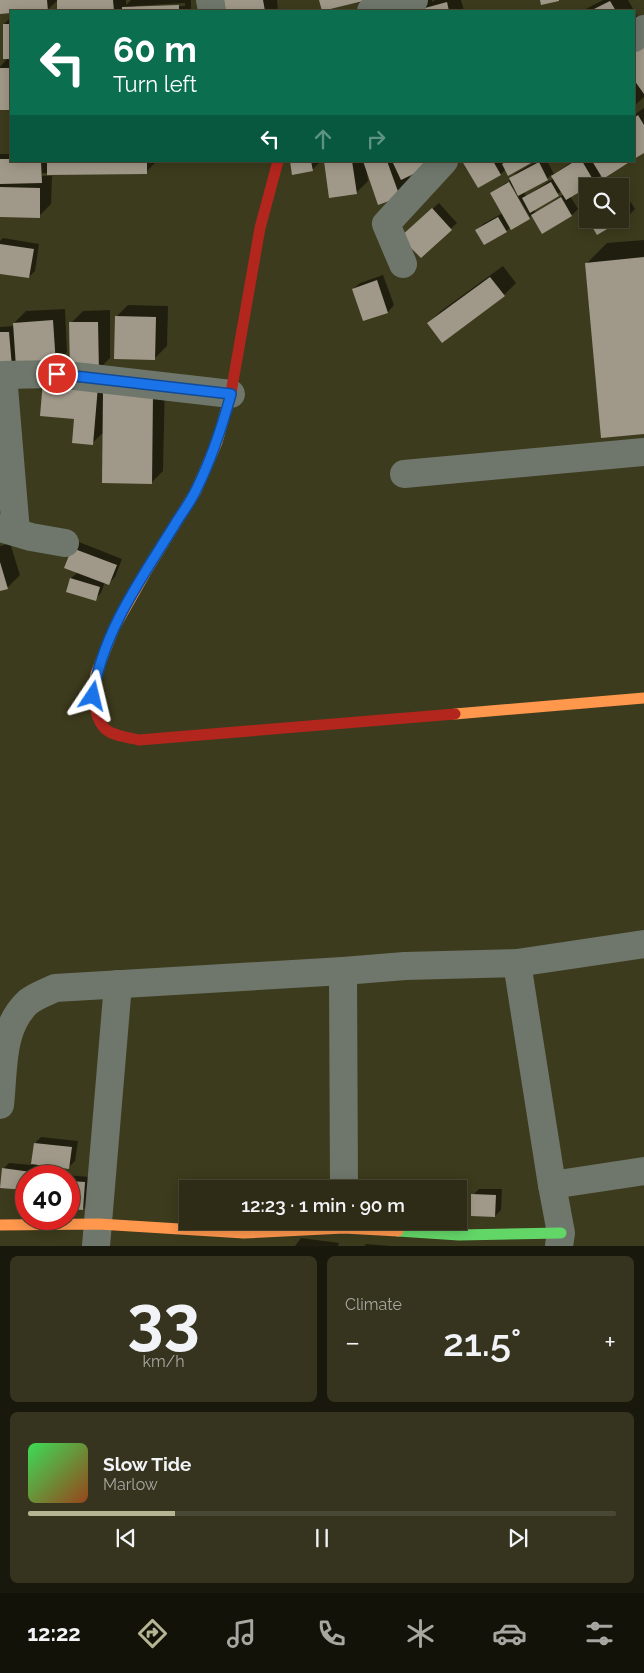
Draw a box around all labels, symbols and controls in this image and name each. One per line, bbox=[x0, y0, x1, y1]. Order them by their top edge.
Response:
text: 60 m bbox=[113, 29, 197, 70]
icon: left bbox=[30, 30, 95, 95]
text: Turn left bbox=[113, 71, 197, 97]
icon: left bbox=[256, 125, 284, 153]
icon: ahead bbox=[309, 125, 337, 153]
icon: right bbox=[362, 125, 390, 153]
map controls bbox=[579, 178, 629, 228]
button: search bbox=[579, 178, 629, 228]
pin bbox=[36, 353, 78, 395]
icon: arrive bbox=[43, 360, 71, 388]
position arrow bbox=[66, 669, 118, 721]
speed limit sign: 40 bbox=[15, 1165, 80, 1230]
text: 12:23 · 1 min · 90 m bbox=[241, 1194, 405, 1216]
text: 33 bbox=[127, 1281, 200, 1357]
text: Climate bbox=[345, 1295, 402, 1314]
text: 21.5° bbox=[443, 1320, 521, 1365]
text: − bbox=[345, 1326, 360, 1359]
text: + bbox=[604, 1326, 616, 1359]
text: km/h bbox=[142, 1352, 185, 1371]
text: Slow Tide bbox=[103, 1453, 192, 1475]
text: Marlow bbox=[103, 1475, 158, 1494]
icon: previous bbox=[112, 1524, 140, 1552]
icon: pause bbox=[308, 1524, 336, 1552]
icon: next bbox=[504, 1524, 532, 1552]
icon: directions bbox=[135, 1616, 170, 1651]
icon: music bbox=[224, 1616, 259, 1651]
icon: phone bbox=[314, 1616, 349, 1651]
icon: climate bbox=[403, 1616, 438, 1651]
icon: car bbox=[492, 1616, 527, 1651]
icon: filters bbox=[582, 1616, 617, 1651]
text: 12:22 bbox=[27, 1620, 81, 1646]

